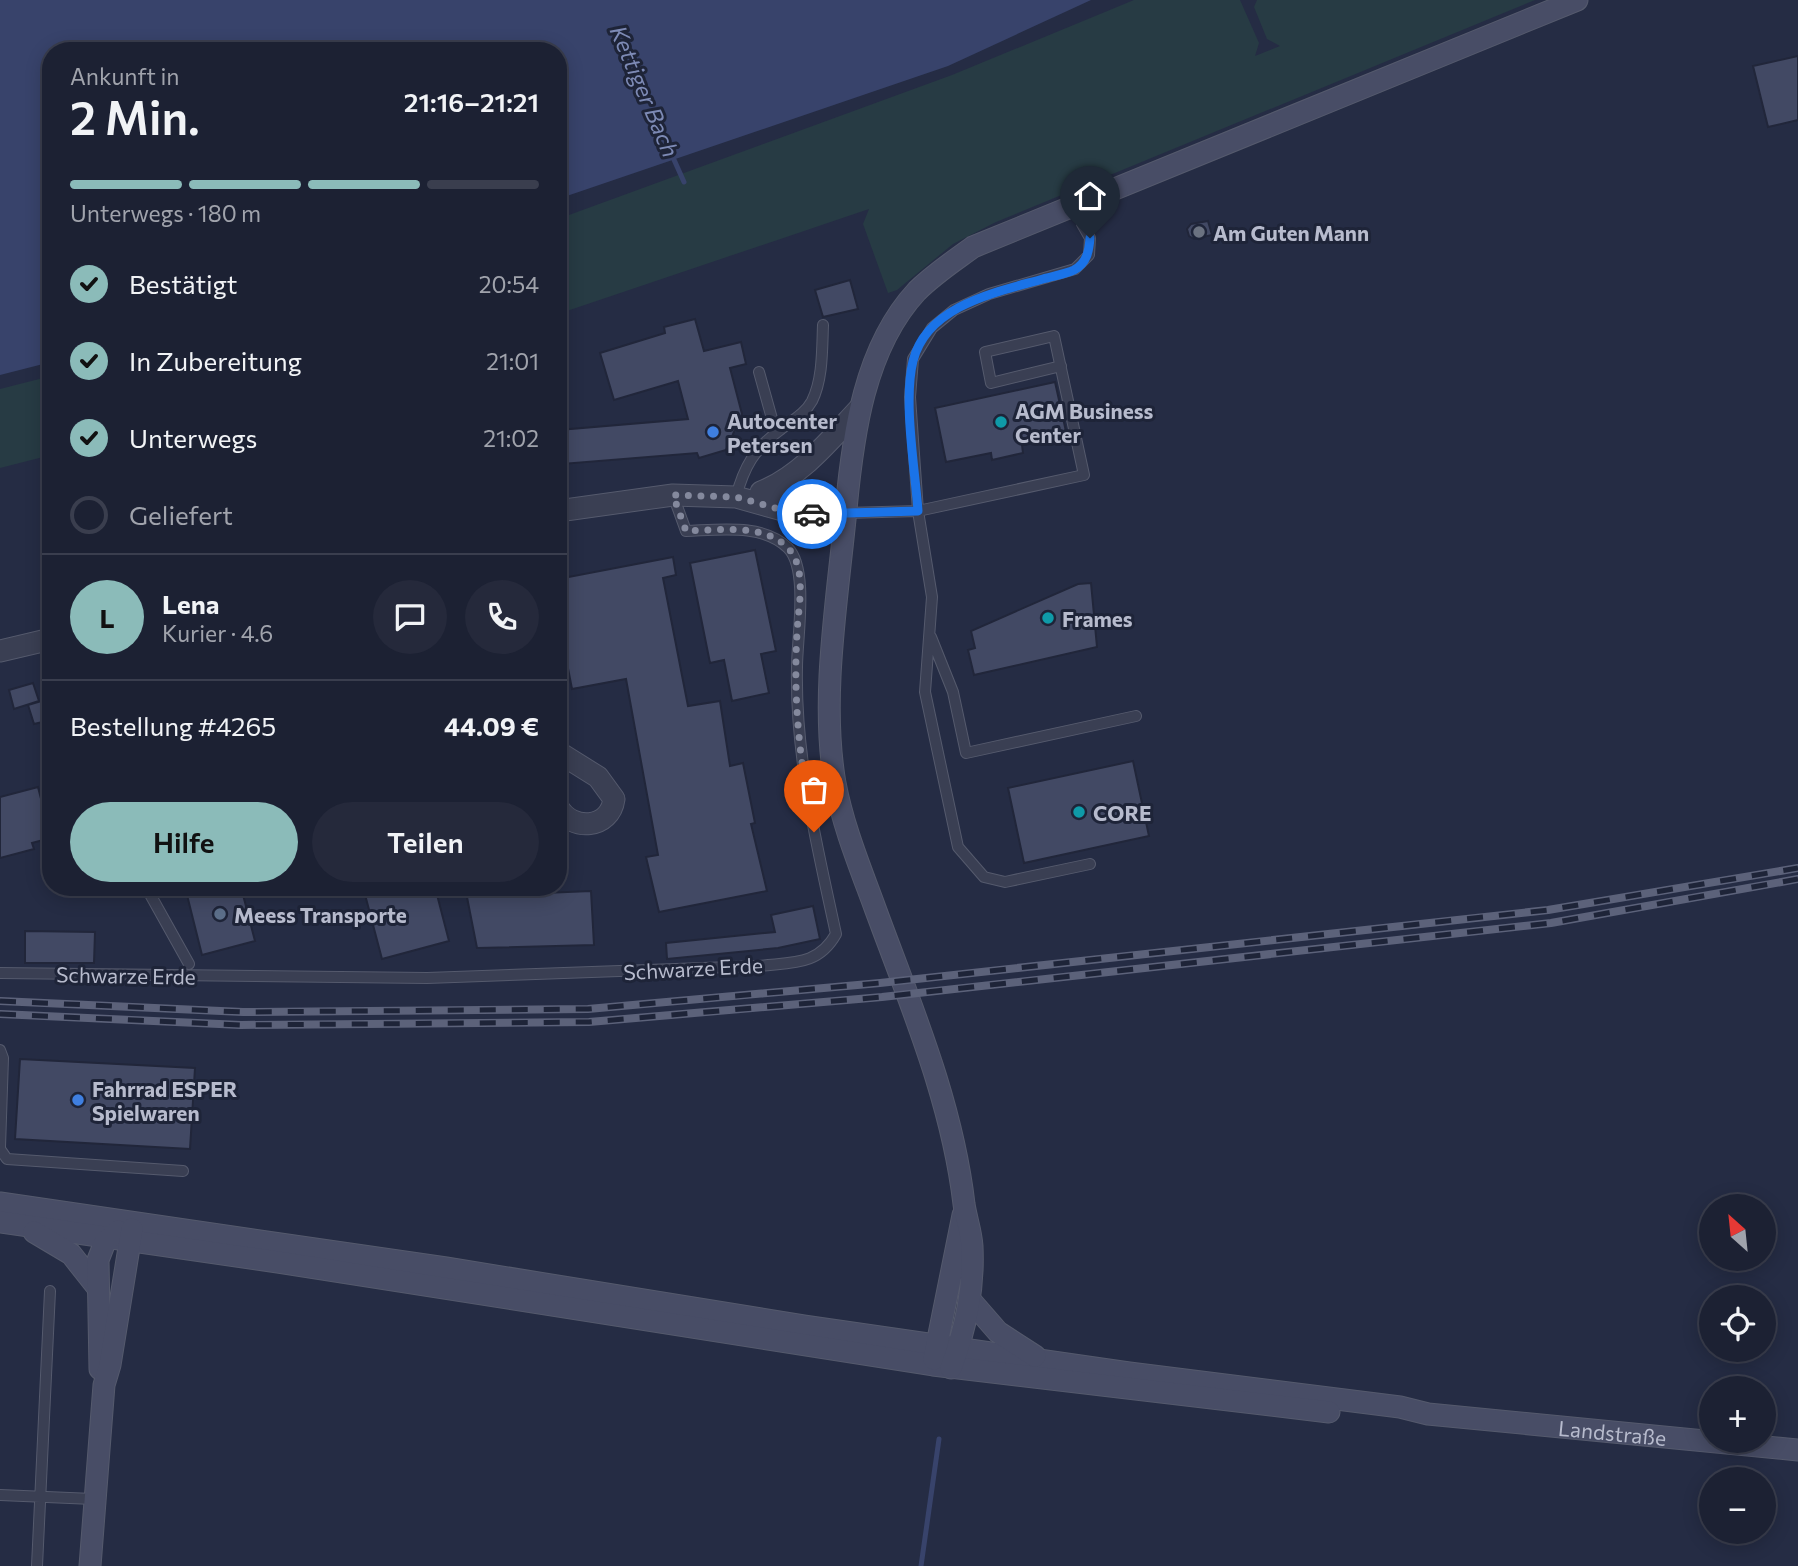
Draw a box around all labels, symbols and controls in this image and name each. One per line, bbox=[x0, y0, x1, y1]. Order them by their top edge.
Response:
water label: Kettiger Bach bbox=[605, 21, 685, 161]
text: Ankunft in bbox=[70, 62, 180, 90]
text: 21:16–21:21 bbox=[404, 86, 539, 117]
text: 2 Min. bbox=[70, 88, 200, 144]
pin bbox=[1060, 166, 1120, 238]
icon: home bbox=[1071, 177, 1109, 215]
text: Unterwegs · 180 m bbox=[70, 199, 261, 227]
place label: Am Guten Mann bbox=[1213, 220, 1369, 245]
marker: Am Guten Mann bbox=[1191, 224, 1207, 240]
icon: check bbox=[70, 265, 108, 303]
text: Bestätigt bbox=[129, 268, 238, 299]
text: 20:54 bbox=[479, 270, 539, 298]
icon: check bbox=[70, 342, 108, 380]
text: In Zubereitung bbox=[129, 345, 302, 376]
text: 21:01 bbox=[486, 347, 539, 375]
place label: AGM Business Center bbox=[1015, 398, 1153, 447]
place label: Autocenter Petersen bbox=[727, 408, 837, 457]
marker: AGM Business Center bbox=[993, 414, 1009, 430]
icon: check bbox=[70, 419, 108, 457]
text: Unterwegs bbox=[129, 422, 257, 453]
text: 21:02 bbox=[483, 424, 539, 452]
marker: Autocenter Petersen bbox=[705, 424, 721, 440]
courier bbox=[777, 479, 847, 549]
icon: car bbox=[793, 495, 831, 533]
text: Geliefert bbox=[129, 499, 233, 530]
button: chat bbox=[373, 580, 447, 654]
button: phone bbox=[465, 580, 539, 654]
text: Lena bbox=[162, 588, 220, 619]
text: L bbox=[99, 602, 115, 633]
place label: Frames bbox=[1062, 606, 1133, 631]
marker: Frames bbox=[1040, 610, 1056, 626]
text: Kurier · 4.6 bbox=[162, 619, 273, 647]
text: Bestellung #4265 bbox=[70, 710, 276, 741]
text: 44.09 € bbox=[444, 710, 539, 741]
pin bbox=[784, 760, 844, 832]
icon: bag bbox=[795, 771, 833, 809]
place label: CORE bbox=[1093, 800, 1152, 825]
button: Hilfe bbox=[70, 802, 298, 882]
button: Teilen bbox=[312, 802, 539, 882]
marker: CORE bbox=[1071, 804, 1087, 820]
place label: Meess Transporte bbox=[234, 902, 407, 927]
marker: Meess Transporte bbox=[212, 906, 228, 922]
street label: Schwarze Erde bbox=[623, 952, 763, 984]
street label: Schwarze Erde bbox=[56, 961, 196, 989]
place label: Fahrrad ESPER Spielwaren bbox=[92, 1076, 238, 1125]
marker: Fahrrad ESPER Spielwaren bbox=[70, 1092, 86, 1108]
north arrow bbox=[1699, 1194, 1776, 1270]
map controls bbox=[1699, 1194, 1776, 1544]
button: locate bbox=[1699, 1285, 1776, 1362]
button: + bbox=[1699, 1376, 1776, 1453]
street label: Landstraße bbox=[1557, 1414, 1667, 1450]
button: − bbox=[1699, 1467, 1776, 1544]

